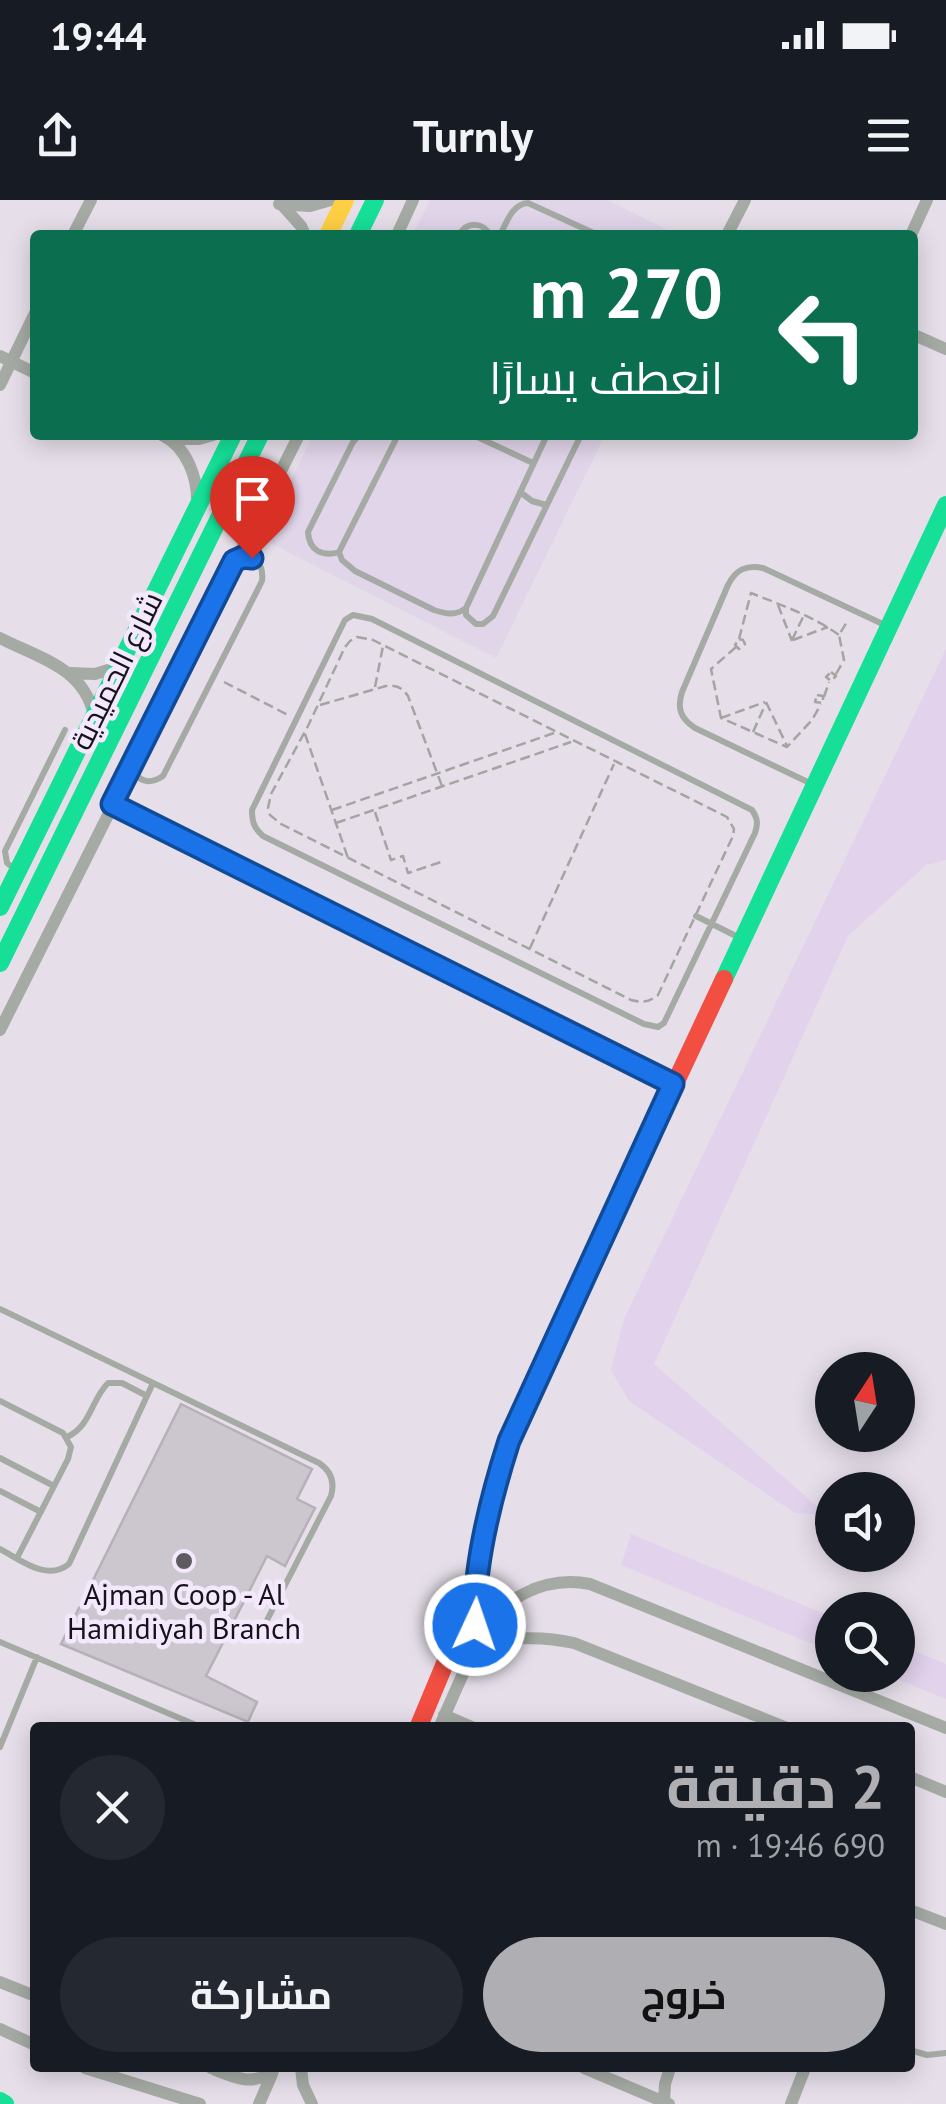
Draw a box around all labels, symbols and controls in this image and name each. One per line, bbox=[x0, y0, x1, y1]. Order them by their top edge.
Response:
text: 19:44 bbox=[50, 11, 146, 60]
text: Turnly bbox=[413, 106, 533, 164]
icon: share bbox=[30, 108, 85, 163]
icon: menu bbox=[861, 108, 916, 163]
text: 270 m bbox=[530, 247, 723, 337]
icon: left bbox=[758, 270, 888, 400]
text: انعطف يسارًا bbox=[489, 348, 723, 406]
pin bbox=[210, 456, 295, 559]
icon: arrive bbox=[225, 471, 280, 526]
street label: شارع الحميدية bbox=[61, 585, 172, 757]
north arrow bbox=[815, 1352, 915, 1452]
map controls bbox=[815, 1352, 915, 1692]
button: sound bbox=[815, 1472, 915, 1572]
marker: Ajman Coop - Al Hamidiyah Branch bbox=[173, 1550, 195, 1572]
position arrow bbox=[423, 1573, 527, 1677]
place label: Ajman Coop - Al Hamidiyah Branch bbox=[67, 1574, 301, 1647]
button: search bbox=[815, 1592, 915, 1692]
text: 2 دقيقة bbox=[666, 1747, 885, 1825]
button: close bbox=[60, 1755, 165, 1860]
text: 690 m · 19:46 bbox=[696, 1824, 885, 1866]
button: مشاركة bbox=[60, 1937, 463, 2052]
button: خروج bbox=[483, 1937, 885, 2052]

